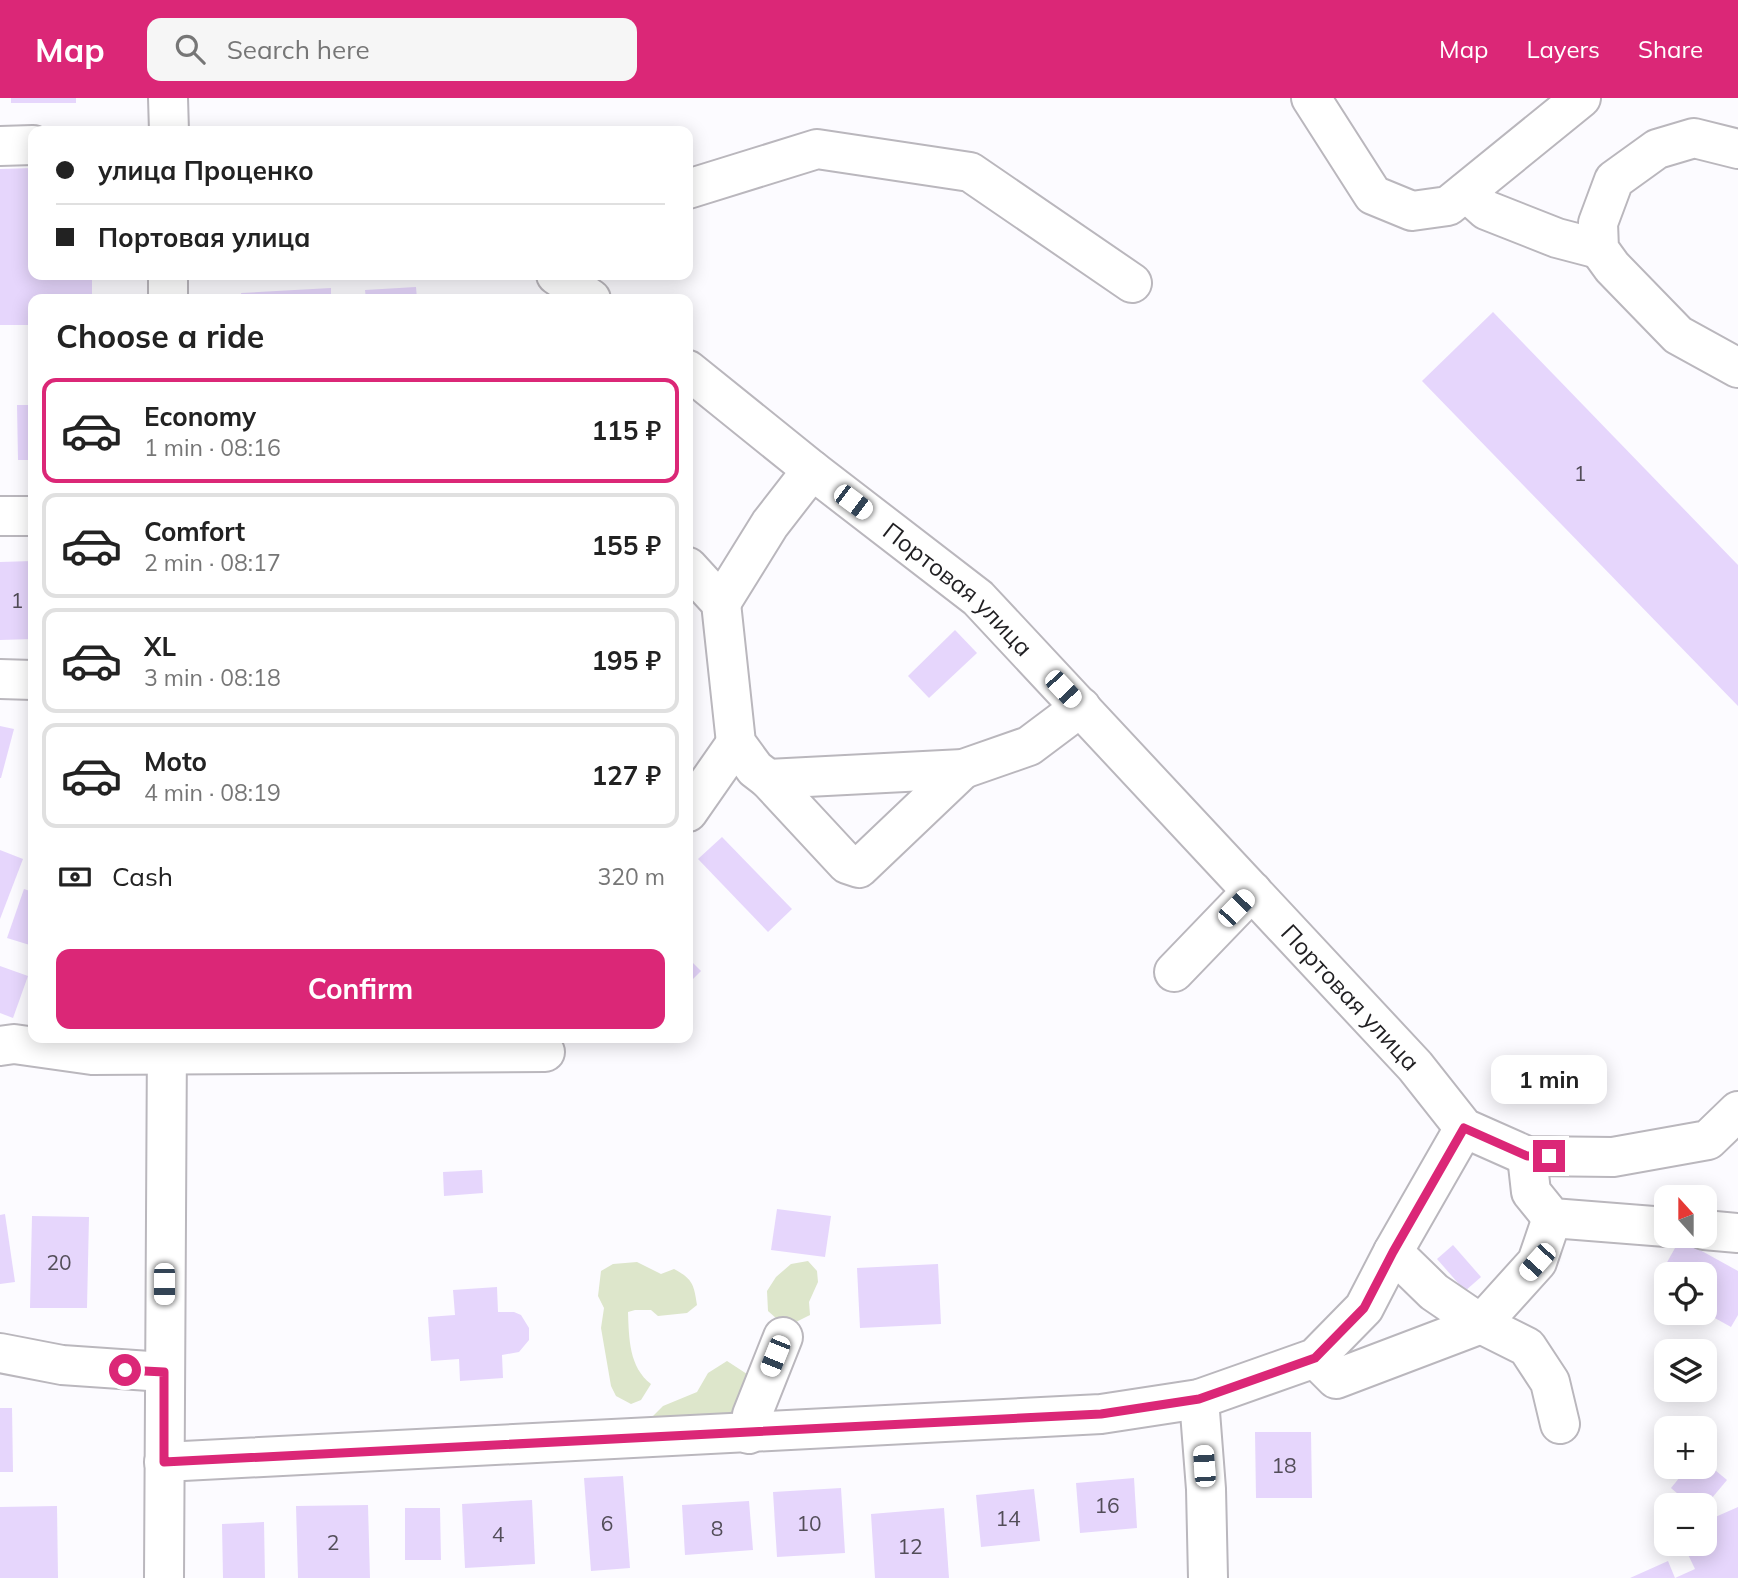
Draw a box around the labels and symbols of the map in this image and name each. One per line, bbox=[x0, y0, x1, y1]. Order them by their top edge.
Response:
house number: 1 bbox=[1574, 460, 1586, 486]
car bbox=[830, 481, 877, 523]
street label: Портовая улица bbox=[877, 516, 1039, 662]
house number: 1 bbox=[11, 587, 23, 613]
car bbox=[1041, 666, 1086, 712]
car bbox=[1214, 886, 1259, 930]
street label: Портовая улица bbox=[1275, 918, 1426, 1077]
callout: 1 min bbox=[1491, 1054, 1607, 1104]
route end bbox=[1533, 1140, 1565, 1172]
north arrow bbox=[1654, 1185, 1717, 1248]
car bbox=[1516, 1239, 1559, 1285]
house number: 20 bbox=[46, 1249, 72, 1275]
car bbox=[154, 1263, 175, 1305]
car bbox=[758, 1333, 793, 1379]
route start bbox=[109, 1354, 141, 1386]
car bbox=[1193, 1444, 1216, 1488]
house number: 18 bbox=[1271, 1452, 1297, 1478]
house number: 16 bbox=[1094, 1492, 1120, 1518]
house number: 14 bbox=[995, 1505, 1021, 1531]
house number: 6 bbox=[601, 1510, 613, 1536]
house number: 10 bbox=[796, 1510, 822, 1536]
house number: 8 bbox=[711, 1515, 723, 1541]
house number: 4 bbox=[492, 1521, 505, 1547]
house number: 2 bbox=[327, 1529, 339, 1555]
house number: 12 bbox=[897, 1533, 923, 1559]

